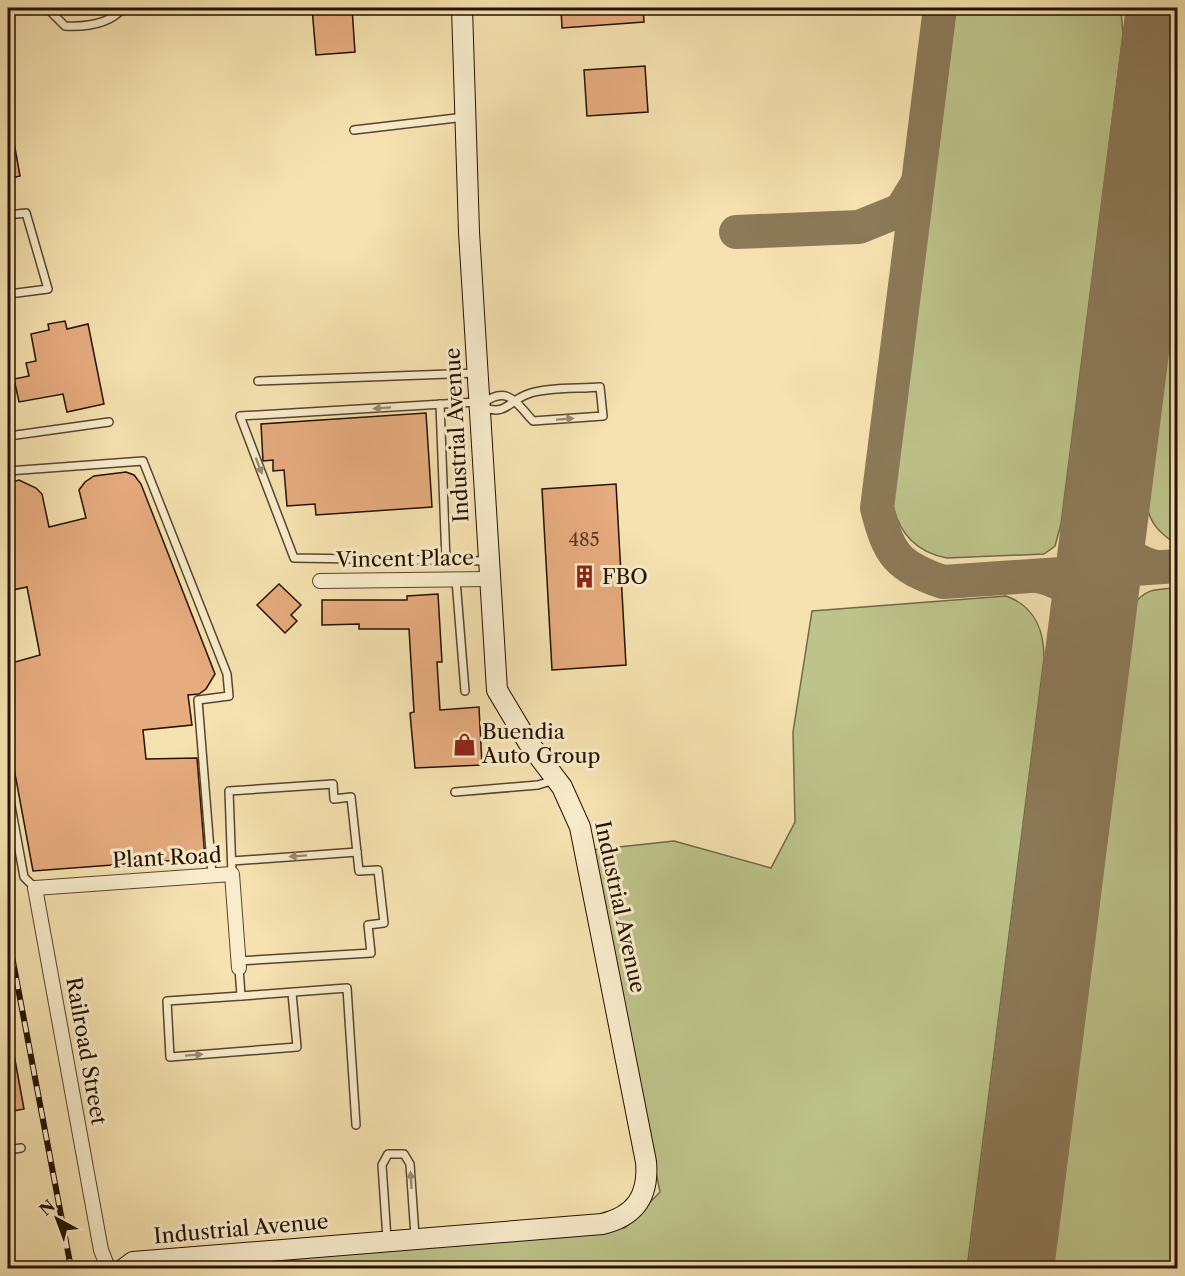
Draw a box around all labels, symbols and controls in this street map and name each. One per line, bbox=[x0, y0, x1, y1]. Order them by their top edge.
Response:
street label: Industrial Avenue bbox=[439, 347, 474, 523]
one-way arrow bbox=[372, 403, 391, 412]
one-way arrow bbox=[556, 414, 575, 423]
one-way arrow bbox=[255, 457, 264, 475]
house number: 485 bbox=[569, 529, 599, 551]
street label: Vincent Place bbox=[335, 545, 474, 572]
building icon: FBO bbox=[571, 564, 597, 590]
place label: FBO bbox=[602, 564, 648, 589]
place label: Buendia Auto Group bbox=[481, 719, 600, 768]
shop icon: Buendia Auto Group bbox=[451, 731, 477, 757]
street label: Industrial Avenue bbox=[590, 819, 651, 995]
street label: Plant Road bbox=[112, 842, 222, 873]
one-way arrow bbox=[289, 851, 308, 861]
street label: Railroad Street bbox=[61, 975, 112, 1127]
one-way arrow bbox=[184, 1050, 203, 1060]
one-way arrow bbox=[407, 1171, 416, 1190]
north arrow bbox=[27, 1189, 87, 1249]
text: N bbox=[35, 1196, 59, 1220]
street label: Industrial Avenue bbox=[153, 1208, 329, 1249]

